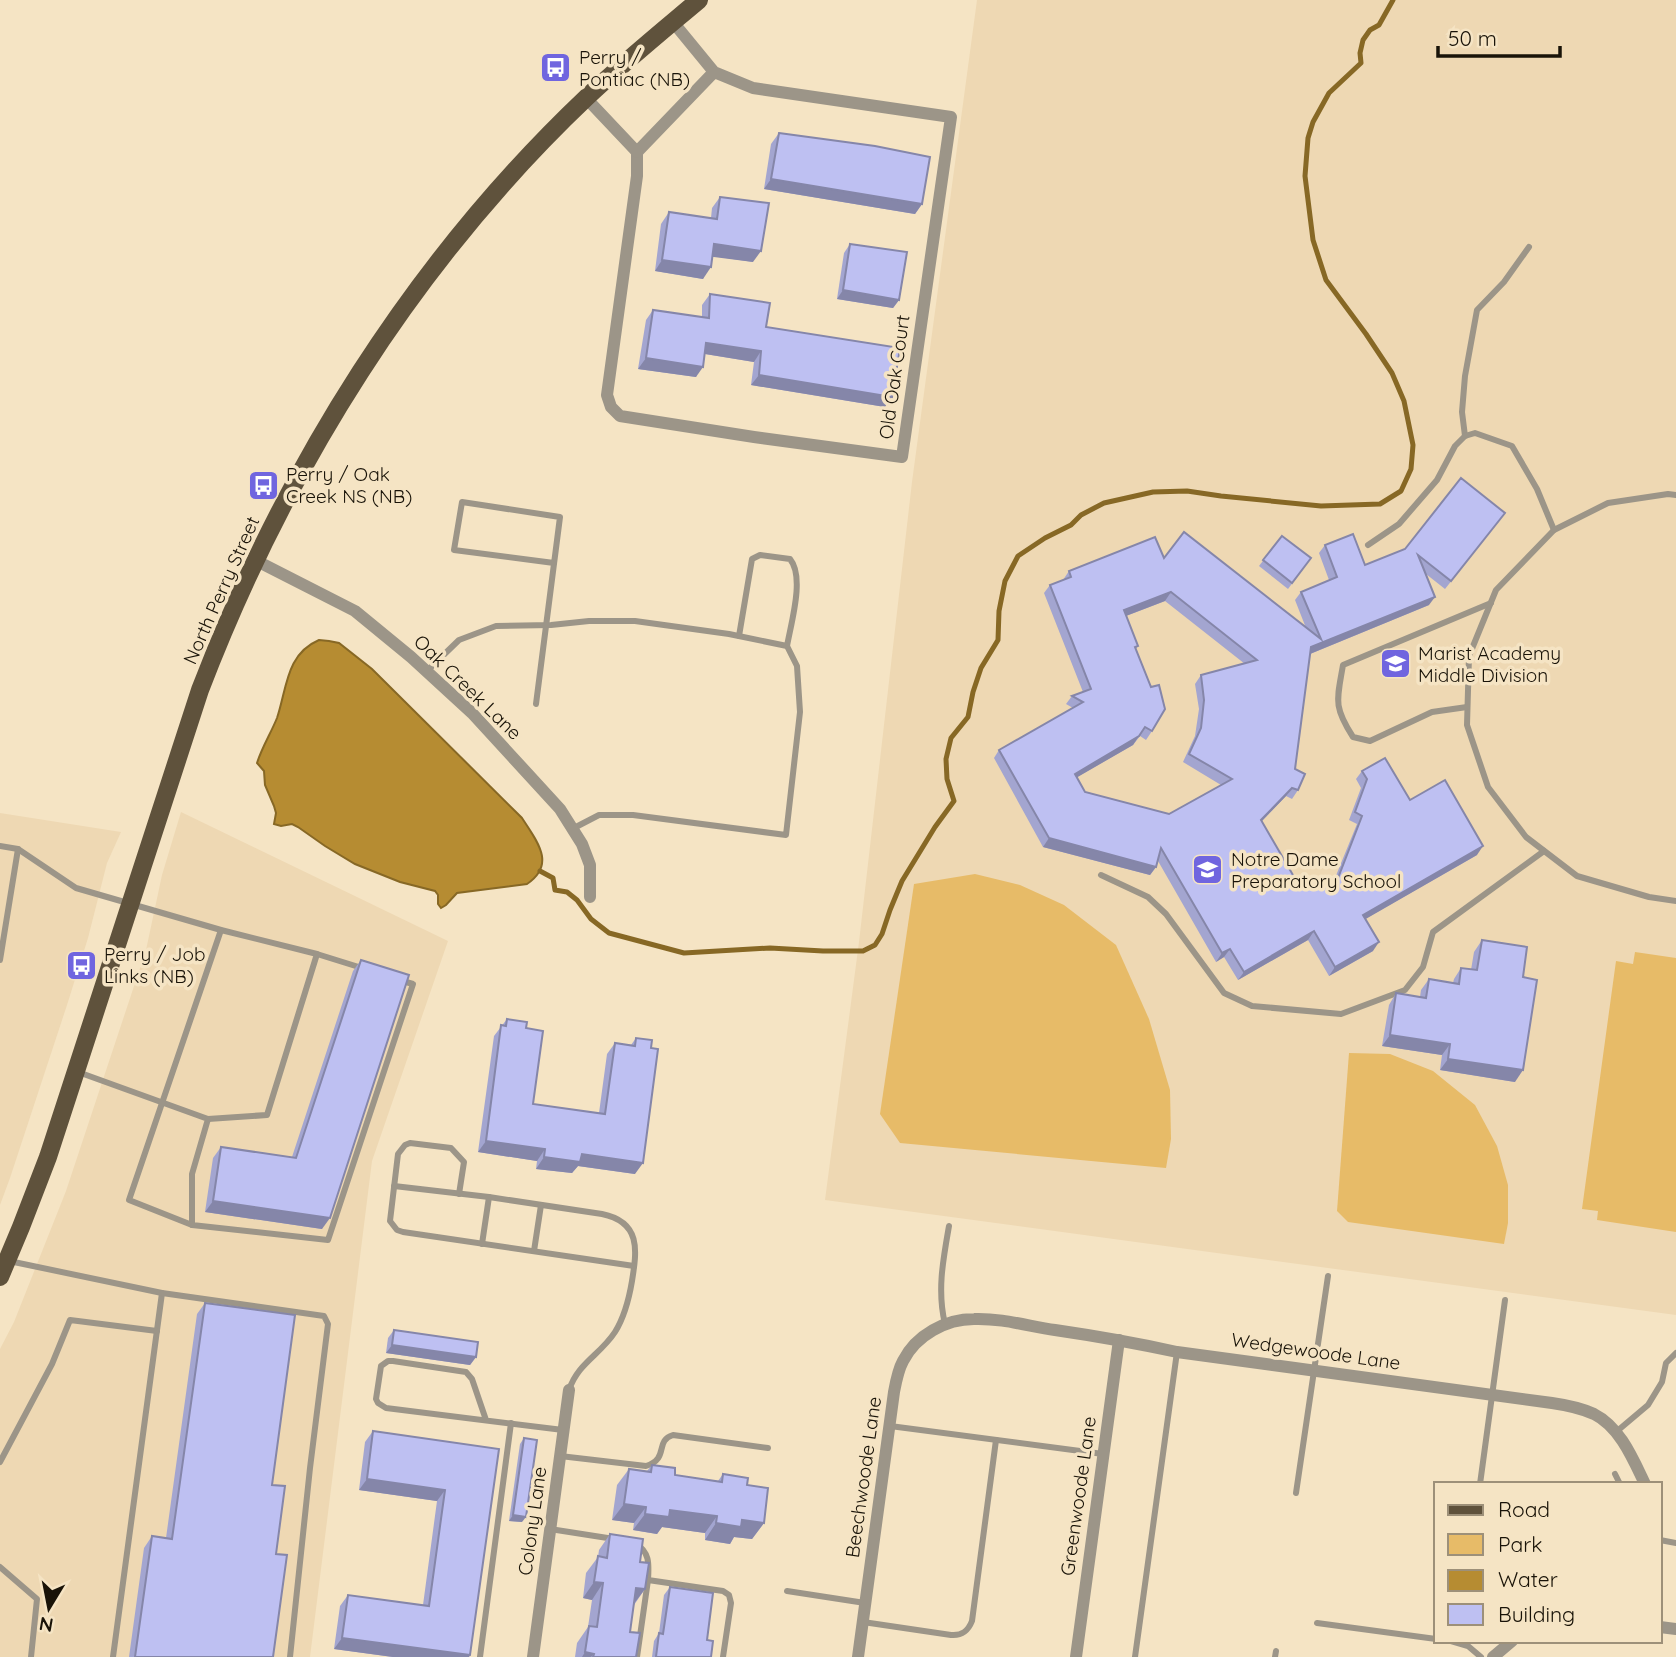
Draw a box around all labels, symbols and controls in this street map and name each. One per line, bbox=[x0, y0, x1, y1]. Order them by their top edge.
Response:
scale bar bbox=[1438, 14, 1560, 58]
text: 50 m bbox=[1448, 25, 1497, 51]
place label: Perry / Pontiac (NB) bbox=[579, 45, 690, 91]
bus stop icon: Perry / Pontiac (NB) bbox=[539, 51, 573, 85]
street label: Old Oak Court bbox=[873, 313, 915, 441]
place label: Perry / Oak Creek NS (NB) bbox=[286, 462, 412, 508]
bus stop icon: Perry / Oak Creek NS (NB) bbox=[246, 468, 280, 502]
street label: North Perry Street bbox=[178, 512, 264, 668]
street label: Oak Creek Lane bbox=[409, 629, 527, 745]
place label: Marist Academy Middle Division bbox=[1418, 641, 1561, 687]
school or university icon: Marist Academy Middle Division bbox=[1378, 647, 1412, 681]
place label: Notre Dame Preparatory School bbox=[1231, 847, 1401, 893]
school or university icon: Notre Dame Preparatory School bbox=[1191, 853, 1225, 887]
place label: Perry / Job Links (NB) bbox=[104, 942, 205, 988]
bus stop icon: Perry / Job Links (NB) bbox=[64, 948, 98, 982]
street label: Wedgewoode Lane bbox=[1230, 1327, 1402, 1375]
street label: Beechwoode Lane bbox=[840, 1395, 886, 1559]
street label: Greenwoode Lane bbox=[1055, 1415, 1101, 1577]
street label: Colony Lane bbox=[512, 1465, 552, 1577]
legend bbox=[1434, 1482, 1662, 1643]
text: Road bbox=[1498, 1496, 1550, 1522]
text: Park bbox=[1498, 1531, 1542, 1557]
text: Water bbox=[1498, 1566, 1558, 1592]
north arrow bbox=[14, 1573, 84, 1643]
text: Building bbox=[1498, 1601, 1575, 1627]
text: N bbox=[37, 1612, 55, 1638]

